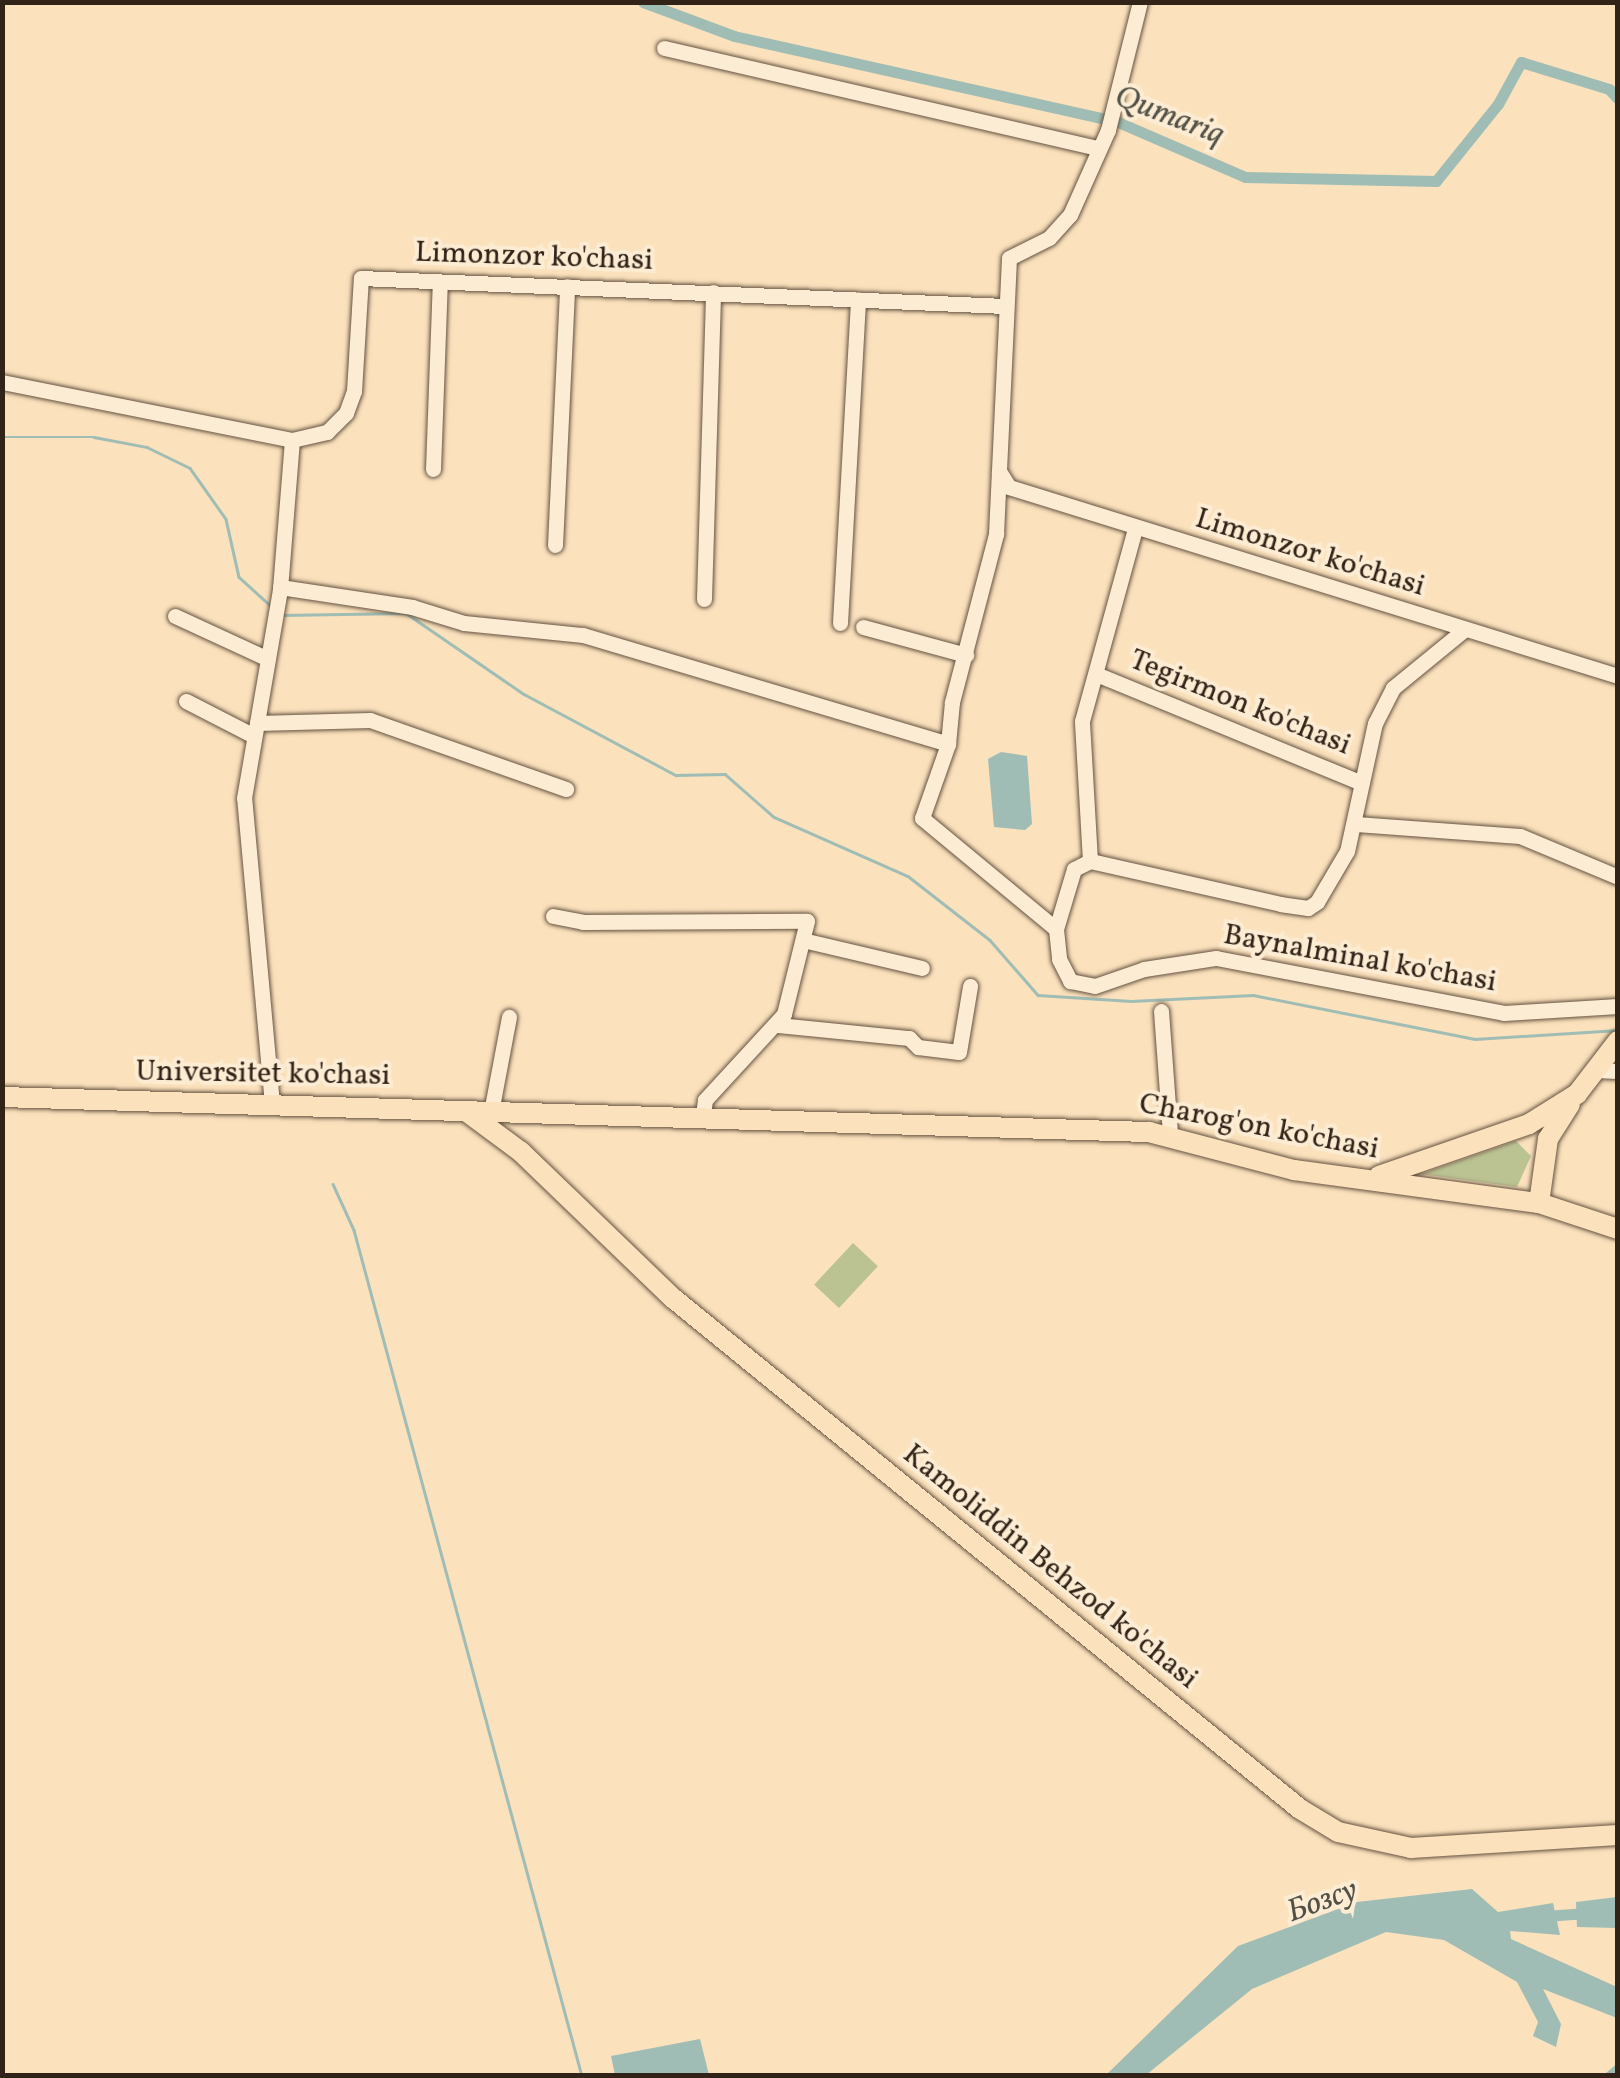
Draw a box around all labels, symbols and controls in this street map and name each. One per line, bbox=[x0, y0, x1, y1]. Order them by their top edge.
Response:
water label: Qumariq bbox=[1109, 79, 1229, 155]
street label: Limonzor ko'chasi bbox=[414, 235, 654, 279]
street label: Limonzor ko'chasi bbox=[1191, 501, 1429, 605]
street label: Tegirmon ko'chasi bbox=[1124, 642, 1356, 764]
street label: Baynalminal ko'chasi bbox=[1221, 917, 1499, 1001]
street label: Universitet ko'chasi bbox=[135, 1054, 391, 1094]
street label: Charog'on ko'chasi bbox=[1136, 1086, 1382, 1168]
street label: Kamoliddin Behzod ko'chasi bbox=[895, 1437, 1205, 1697]
water label: Бозсу bbox=[1283, 1872, 1363, 1932]

